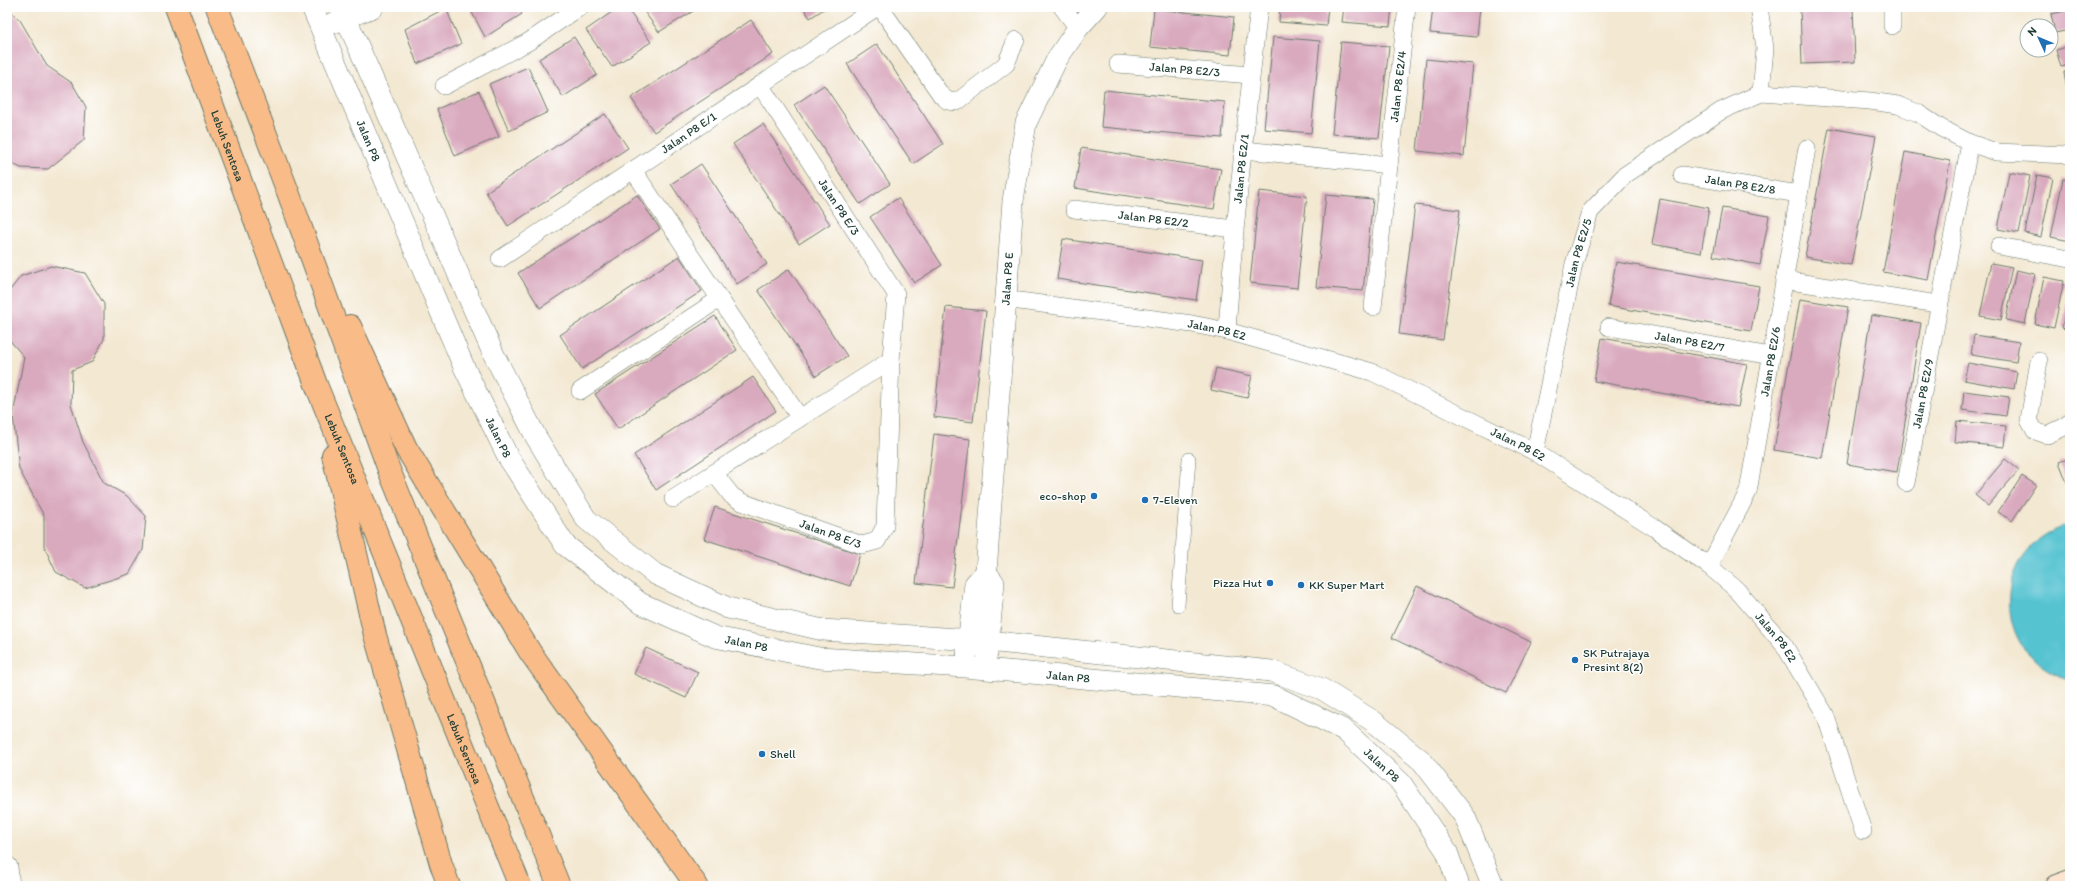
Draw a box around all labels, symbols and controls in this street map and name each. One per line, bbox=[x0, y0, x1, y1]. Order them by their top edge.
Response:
north arrow bbox=[2019, 18, 2059, 58]
text: N bbox=[2025, 24, 2039, 39]
street label: Jalan P8 E2/4 bbox=[1387, 50, 1409, 123]
street label: Jalan P8 E2/3 bbox=[1149, 60, 1221, 79]
street label: Lebuh Sentosa bbox=[208, 108, 247, 183]
street label: Jalan P8 E/1 bbox=[658, 109, 719, 156]
street label: Jalan P8 bbox=[353, 118, 384, 164]
street label: Jalan P8 E2/1 bbox=[1231, 133, 1252, 204]
street label: Jalan P8 E2/8 bbox=[1704, 172, 1777, 197]
street label: Jalan P8 E/3 bbox=[816, 176, 863, 238]
street label: Jalan P8 E2/2 bbox=[1117, 208, 1190, 230]
street label: Jalan P8 E2/5 bbox=[1562, 217, 1595, 288]
street label: Jalan P8 E bbox=[998, 251, 1016, 306]
street label: Jalan P8 E2 bbox=[1187, 316, 1248, 343]
street label: Jalan P8 E2/6 bbox=[1757, 325, 1783, 398]
street label: Jalan P8 E2/7 bbox=[1654, 328, 1726, 355]
street label: Jalan P8 E2/9 bbox=[1909, 358, 1936, 430]
street label: Lebuh Sentosa bbox=[322, 412, 363, 486]
street label: Jalan P8 bbox=[482, 415, 514, 460]
street label: Jalan P8 E2 bbox=[1489, 424, 1549, 464]
place label: eco-shop bbox=[1040, 489, 1086, 503]
marker: eco-shop bbox=[1089, 491, 1099, 501]
place label: 7-Eleven bbox=[1153, 493, 1198, 507]
marker: 7-Eleven bbox=[1140, 495, 1150, 505]
street label: Jalan P8 E/3 bbox=[798, 516, 864, 551]
place label: Pizza Hut bbox=[1213, 576, 1262, 590]
marker: Pizza Hut bbox=[1265, 578, 1275, 588]
place label: KK Super Mart bbox=[1309, 578, 1385, 592]
marker: KK Super Mart bbox=[1296, 580, 1306, 590]
street label: Jalan P8 E2 bbox=[1752, 610, 1800, 665]
street label: Jalan P8 bbox=[724, 632, 770, 655]
place label: SK Putrajaya Presint 8(2) bbox=[1583, 646, 1650, 674]
marker: SK Putrajaya Presint 8(2) bbox=[1570, 655, 1580, 665]
street label: Jalan P8 bbox=[1046, 668, 1091, 686]
street label: Lebuh Sentosa bbox=[444, 712, 485, 786]
street label: Jalan P8 bbox=[1361, 745, 1403, 785]
place label: Shell bbox=[770, 747, 796, 761]
marker: Shell bbox=[757, 749, 767, 759]

